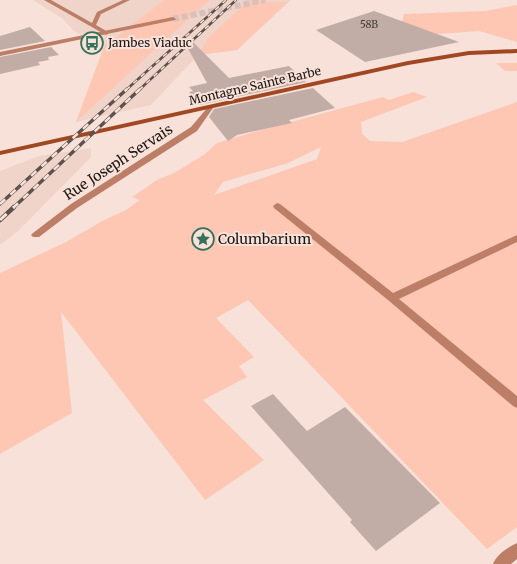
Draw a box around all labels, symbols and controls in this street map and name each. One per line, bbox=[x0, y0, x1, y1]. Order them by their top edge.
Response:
house number: 58B bbox=[360, 18, 378, 31]
bus stop icon: Jambes Viaduc bbox=[79, 30, 105, 56]
place label: Jambes Viaduc bbox=[107, 35, 192, 50]
street label: Montagne Sainte Barbe bbox=[187, 63, 322, 108]
street label: Rue Joseph Servais bbox=[60, 120, 176, 204]
place icon: Columbarium bbox=[190, 226, 216, 252]
place label: Columbarium bbox=[218, 230, 311, 248]

